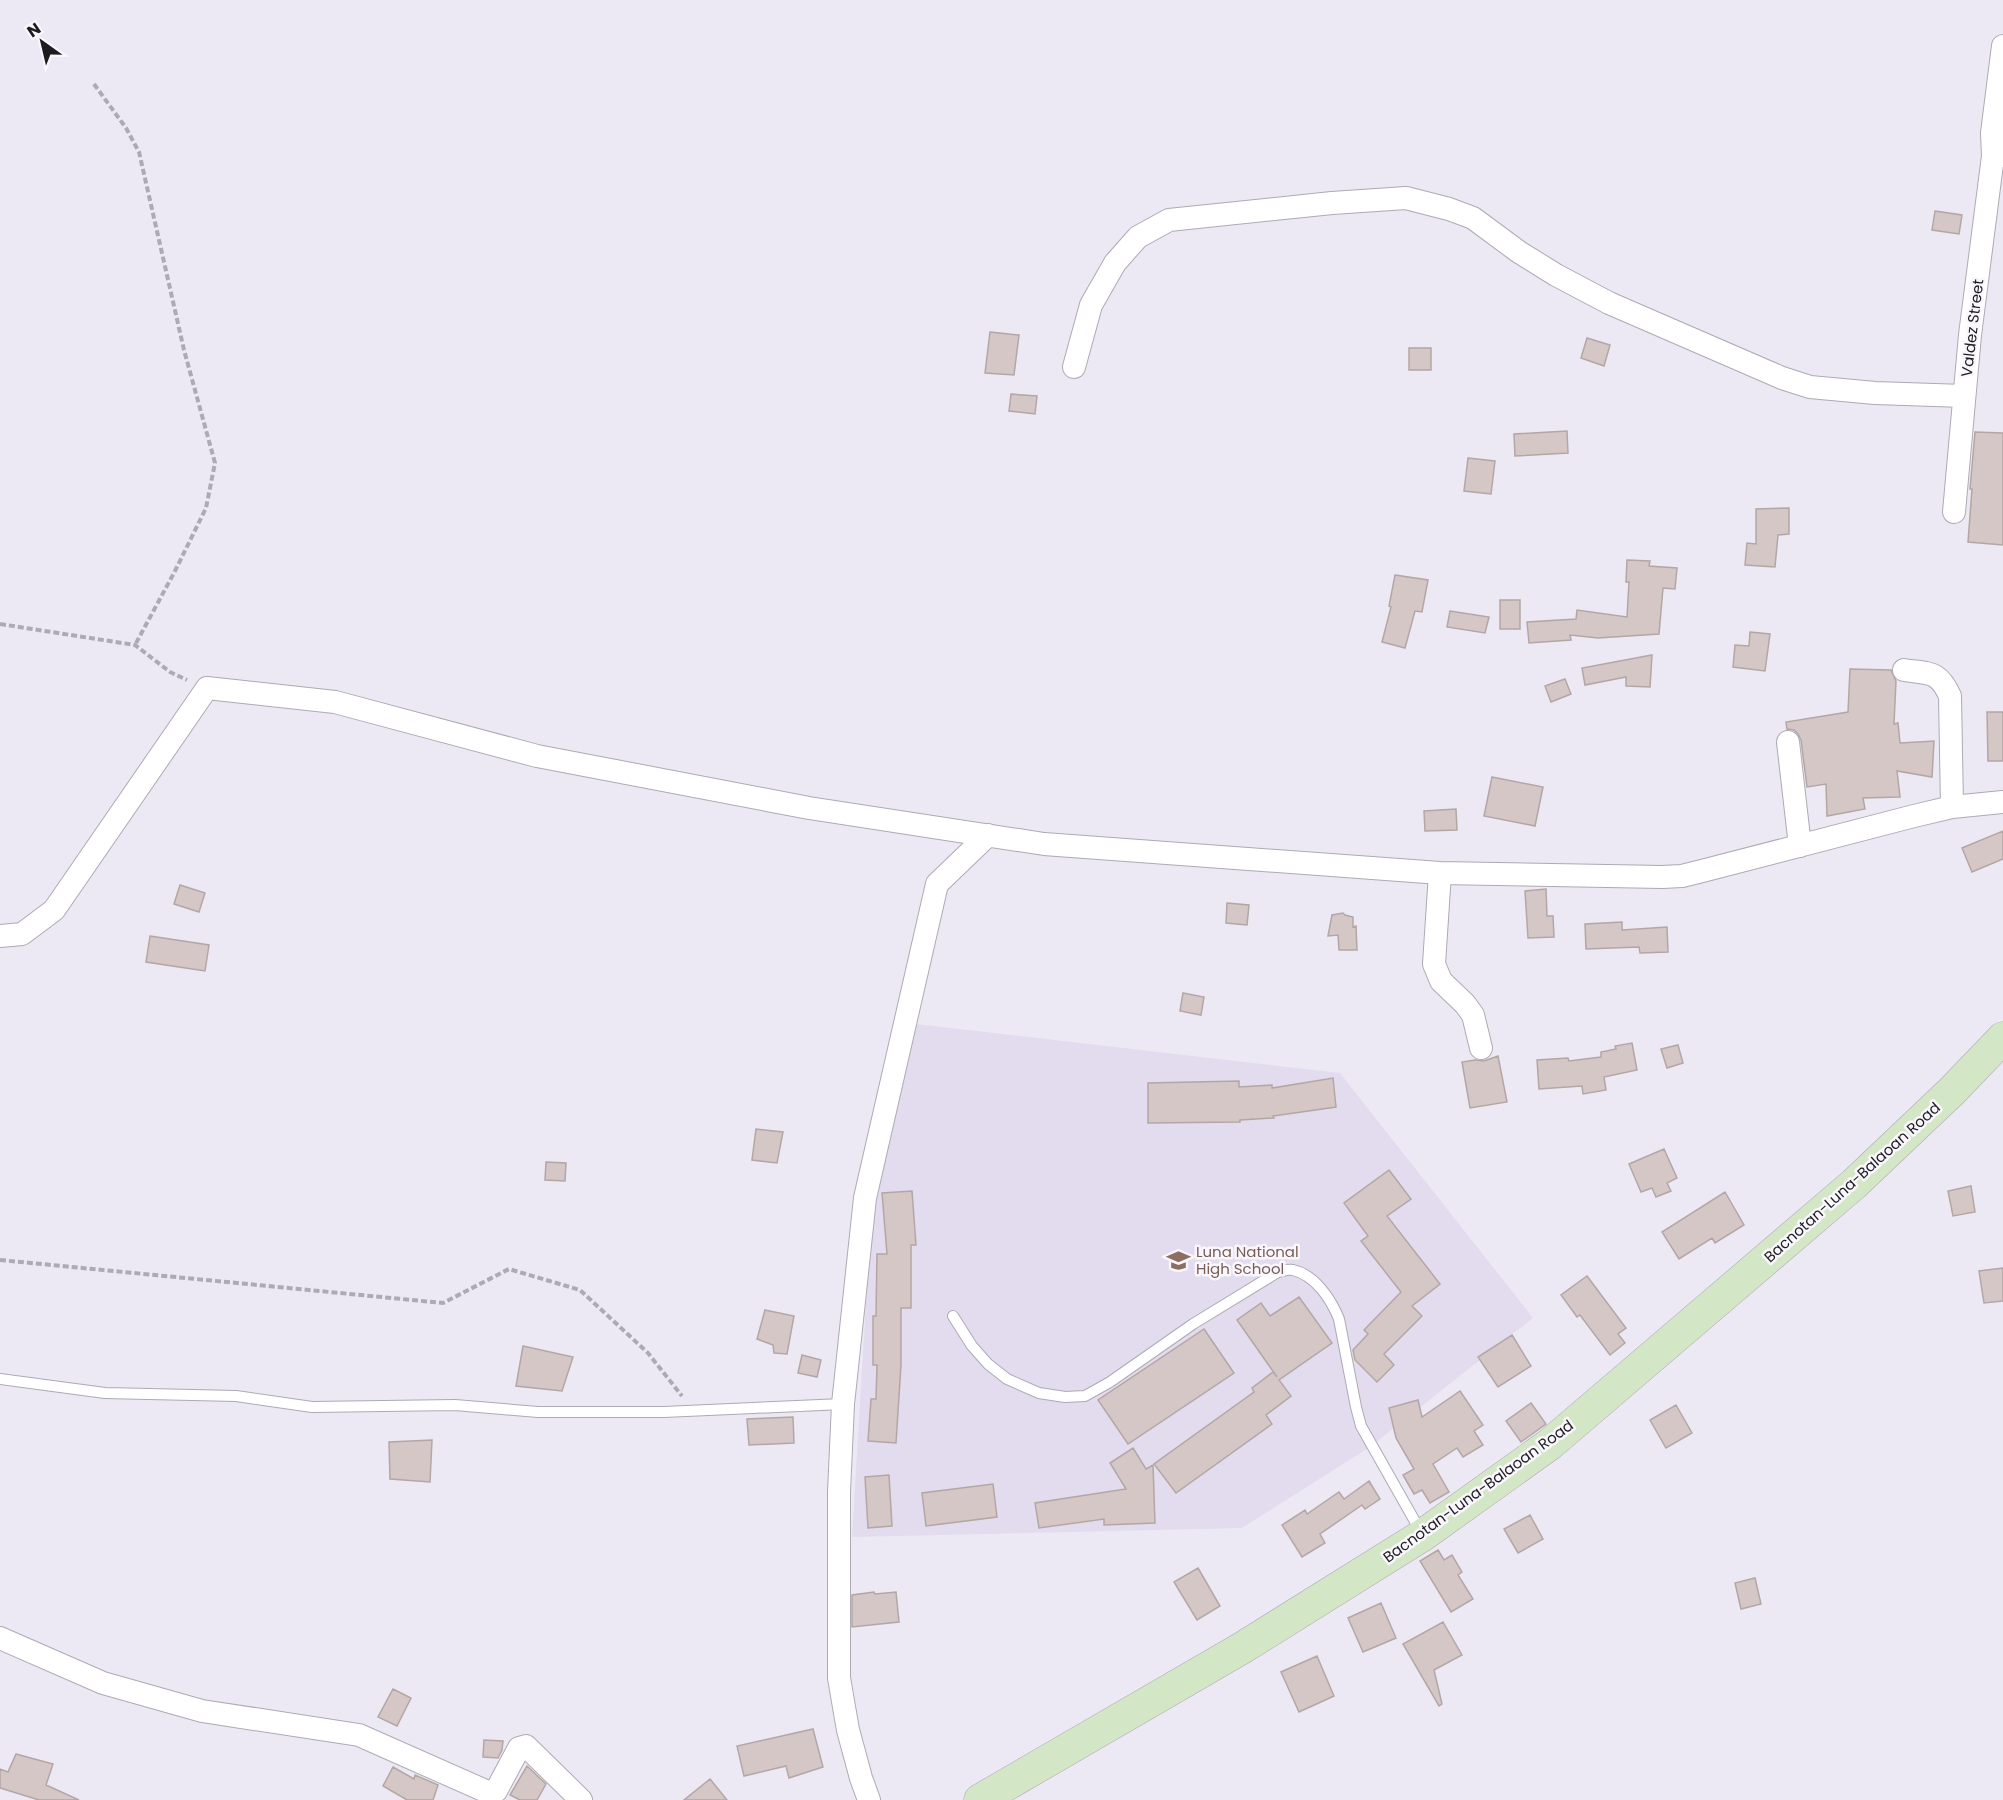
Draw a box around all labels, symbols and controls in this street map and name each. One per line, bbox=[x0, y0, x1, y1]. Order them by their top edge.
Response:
north arrow bbox=[12, 12, 72, 72]
text: N bbox=[22, 17, 45, 43]
street label: Valdez Street bbox=[1956, 278, 1988, 378]
street label: Bacnotan-Luna-Balaoan Road bbox=[1759, 1097, 1945, 1267]
place label: Luna National High School bbox=[1196, 1241, 1299, 1279]
school or university icon: Luna National High School bbox=[1165, 1247, 1191, 1273]
street label: Bacnotan-Luna-Balaoan Road bbox=[1379, 1415, 1577, 1567]

